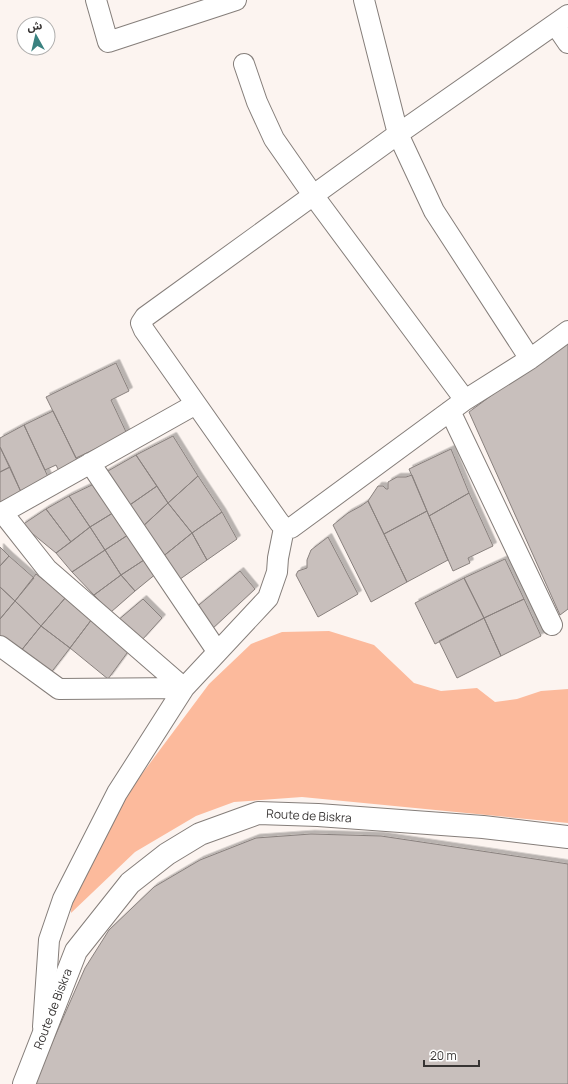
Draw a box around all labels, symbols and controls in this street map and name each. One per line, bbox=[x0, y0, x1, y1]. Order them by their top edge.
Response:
north arrow bbox=[16, 16, 56, 56]
text: ش bbox=[26, 17, 43, 34]
street label: Route de Biskra bbox=[266, 805, 352, 826]
street label: Route de Biskra bbox=[29, 966, 76, 1052]
scale bar bbox=[424, 1042, 479, 1068]
text: 20 m bbox=[430, 1047, 457, 1064]

